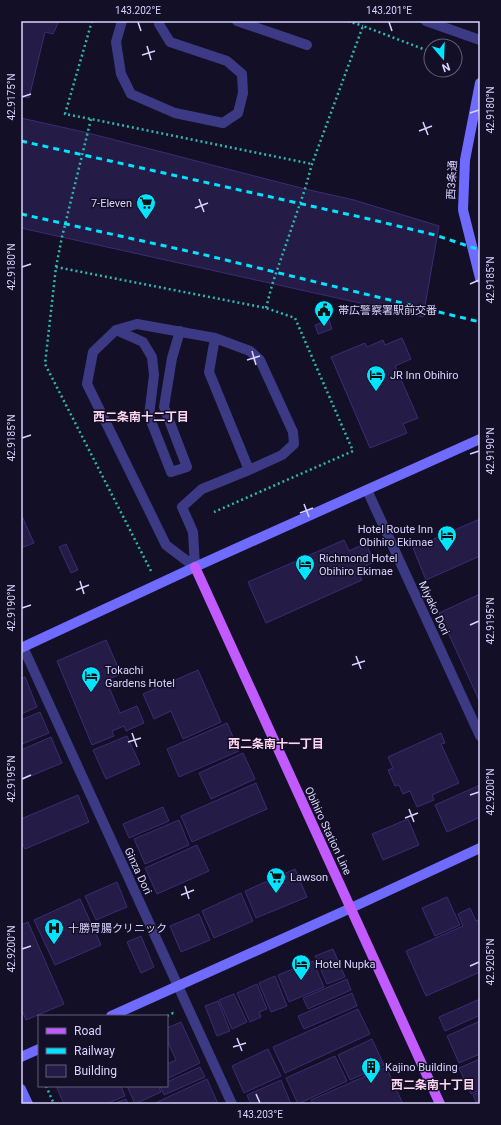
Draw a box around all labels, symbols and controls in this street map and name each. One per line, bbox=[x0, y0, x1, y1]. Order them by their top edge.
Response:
text: 143.202°E bbox=[115, 5, 161, 16]
text: 143.201°E bbox=[366, 5, 412, 16]
north arrow bbox=[423, 38, 463, 78]
text: N bbox=[440, 60, 452, 74]
text: 42.9175°N bbox=[6, 73, 17, 121]
text: 42.9180°N bbox=[485, 86, 496, 134]
street label: 西3条通 bbox=[444, 160, 460, 200]
supermarket icon: 7-Eleven bbox=[135, 192, 157, 220]
place label: 7-Eleven bbox=[91, 197, 132, 210]
text: 42.9180°N bbox=[6, 243, 17, 291]
text: 42.9185°N bbox=[485, 256, 496, 304]
public building icon: 帯広警察署駅前交番 bbox=[313, 299, 335, 327]
place label: 帯広警察署駅前交番 bbox=[338, 304, 437, 317]
hotel icon: JR Inn Obihiro bbox=[365, 364, 387, 392]
place label: JR Inn Obihiro bbox=[390, 369, 459, 382]
district label: 西二条南十二丁目 bbox=[93, 410, 189, 424]
text: 42.9185°N bbox=[6, 414, 17, 462]
text: 42.9190°N bbox=[485, 427, 496, 475]
place label: Hotel Route Inn Obihiro Ekimae bbox=[358, 523, 433, 549]
hotel icon: Hotel Route Inn Obihiro Ekimae bbox=[436, 524, 458, 552]
place label: Richmond Hotel Obihiro Ekimae bbox=[319, 552, 397, 578]
hotel icon: Richmond Hotel Obihiro Ekimae bbox=[294, 553, 316, 581]
street label: Miyako Dori bbox=[416, 579, 452, 637]
text: 42.9190°N bbox=[6, 584, 17, 632]
text: 42.9195°N bbox=[485, 597, 496, 645]
place label: Tokachi Gardens Hotel bbox=[105, 664, 175, 690]
hotel icon: Tokachi Gardens Hotel bbox=[80, 665, 102, 693]
district label: 西二条南十一丁目 bbox=[228, 737, 324, 751]
text: 42.9195°N bbox=[6, 755, 17, 803]
text: 42.9200°N bbox=[485, 768, 496, 816]
street label: Obihiro Station Line bbox=[302, 785, 354, 877]
street label: Ginza Dori bbox=[121, 845, 155, 897]
supermarket icon: Lawson bbox=[265, 866, 287, 894]
place label: Lawson bbox=[290, 871, 328, 884]
hospital icon: 十勝胃腸クリニック bbox=[43, 917, 65, 945]
place label: 十勝胃腸クリニック bbox=[68, 922, 167, 935]
text: 42.9200°N bbox=[6, 925, 17, 973]
text: 42.9205°N bbox=[485, 938, 496, 986]
hotel icon: Hotel Nupka bbox=[290, 953, 312, 981]
place label: Hotel Nupka bbox=[315, 958, 376, 971]
legend bbox=[38, 1015, 168, 1087]
text: Road bbox=[74, 1024, 102, 1038]
text: Railway bbox=[74, 1044, 115, 1058]
building icon: Kajino Building bbox=[360, 1056, 382, 1084]
place label: Kajino Building bbox=[385, 1061, 458, 1074]
text: Building bbox=[74, 1064, 117, 1078]
district label: 西二条南十丁目 bbox=[391, 1078, 475, 1092]
text: 143.203°E bbox=[237, 1109, 283, 1120]

